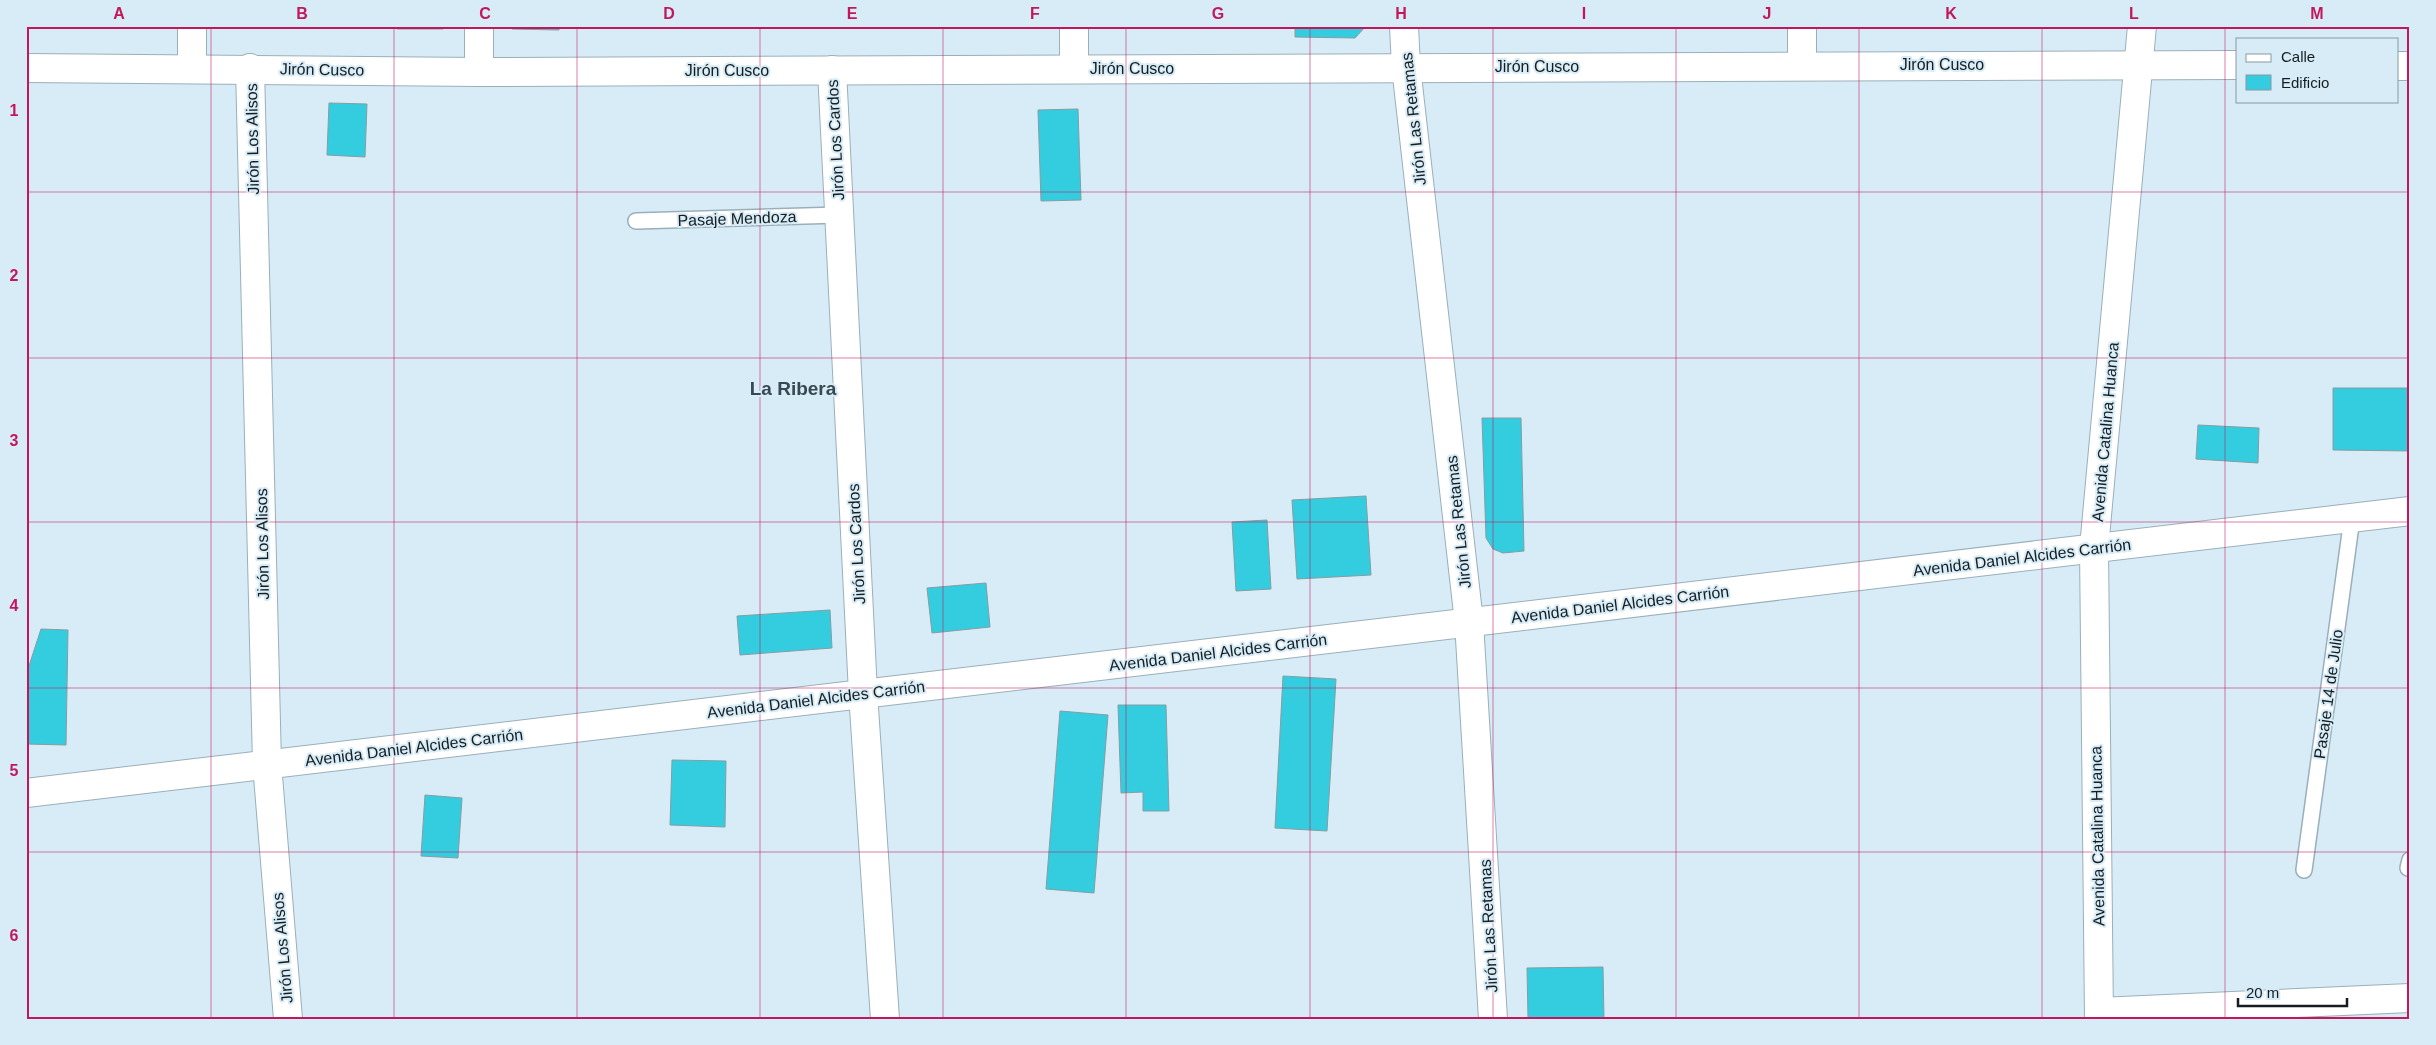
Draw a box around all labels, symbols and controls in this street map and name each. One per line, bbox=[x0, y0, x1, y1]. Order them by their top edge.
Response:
text: A bbox=[113, 5, 125, 22]
text: B bbox=[296, 5, 308, 22]
text: C bbox=[479, 5, 491, 22]
text: D bbox=[663, 5, 675, 22]
text: E bbox=[847, 5, 858, 22]
text: F bbox=[1030, 5, 1040, 22]
text: G bbox=[1212, 5, 1224, 22]
text: H bbox=[1395, 5, 1407, 22]
text: I bbox=[1582, 5, 1586, 22]
text: J bbox=[1763, 5, 1771, 22]
text: K bbox=[1945, 5, 1957, 22]
text: L bbox=[2129, 5, 2139, 22]
text: M bbox=[2310, 5, 2324, 22]
legend bbox=[2236, 38, 2398, 102]
text: Calle bbox=[2281, 48, 2315, 65]
street label: Jirón Las Retamas bbox=[1398, 52, 1429, 186]
street label: Jirón Cusco bbox=[1900, 56, 1984, 73]
street label: Jirón Cusco bbox=[1495, 58, 1579, 75]
street label: Jirón Cusco bbox=[280, 60, 364, 79]
street label: Jirón Cusco bbox=[1090, 60, 1174, 77]
street label: Jirón Cusco bbox=[685, 62, 769, 79]
text: Edificio bbox=[2281, 74, 2329, 91]
street label: Jirón Los Cardos bbox=[824, 79, 847, 201]
street label: Jirón Los Alisos bbox=[243, 83, 262, 195]
text: 1 bbox=[10, 102, 19, 119]
street label: Pasaje Mendoza bbox=[677, 208, 797, 229]
text: 2 bbox=[10, 267, 19, 284]
street label: Avenida Catalina Huanca bbox=[2089, 341, 2122, 523]
district label: La Ribera bbox=[750, 378, 837, 399]
text: 3 bbox=[10, 432, 19, 449]
street label: Jirón Las Retamas bbox=[1443, 455, 1474, 589]
street label: Jirón Los Cardos bbox=[845, 483, 868, 605]
street label: Jirón Los Alisos bbox=[253, 488, 272, 600]
street label: Avenida Daniel Alcides Carrión bbox=[1912, 536, 2132, 579]
street label: Avenida Daniel Alcides Carrión bbox=[1510, 583, 1730, 626]
text: 4 bbox=[10, 597, 19, 614]
street label: Pasaje 14 de Julio bbox=[2311, 628, 2346, 760]
street label: Avenida Daniel Alcides Carrión bbox=[1108, 631, 1328, 674]
street label: Avenida Daniel Alcides Carrión bbox=[706, 678, 926, 721]
street label: Avenida Daniel Alcides Carrión bbox=[304, 726, 524, 769]
street label: Avenida Catalina Huanca bbox=[2087, 746, 2108, 926]
text: 5 bbox=[10, 762, 19, 779]
street label: Jirón Las Retamas bbox=[1477, 859, 1500, 993]
street label: Jirón Los Alisos bbox=[269, 892, 296, 1004]
text: 6 bbox=[10, 927, 19, 944]
scale bar bbox=[2238, 975, 2347, 1007]
text: 20 m bbox=[2246, 984, 2279, 1001]

